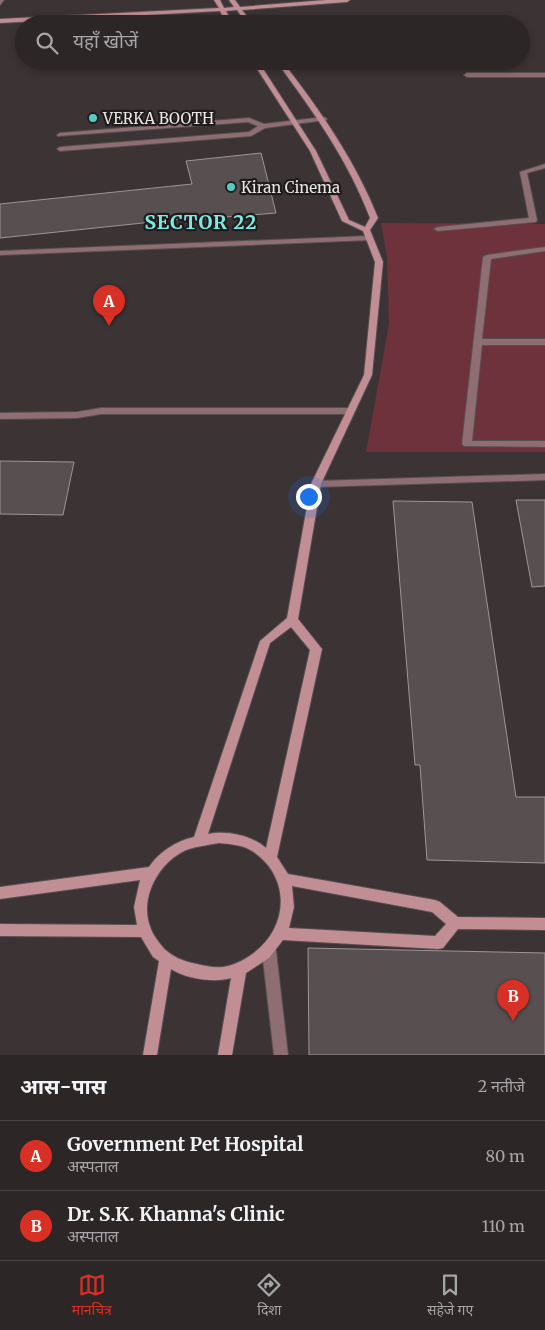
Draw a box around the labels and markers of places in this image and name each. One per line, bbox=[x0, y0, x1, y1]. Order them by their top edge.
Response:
place label: VERKA BOOTH bbox=[102, 109, 214, 128]
marker: VERKA BOOTH bbox=[87, 112, 99, 124]
place label: Kiran Cinema bbox=[241, 178, 340, 197]
marker: Kiran Cinema bbox=[225, 181, 237, 193]
pin: A bbox=[93, 285, 125, 326]
pin: B bbox=[497, 980, 529, 1021]

